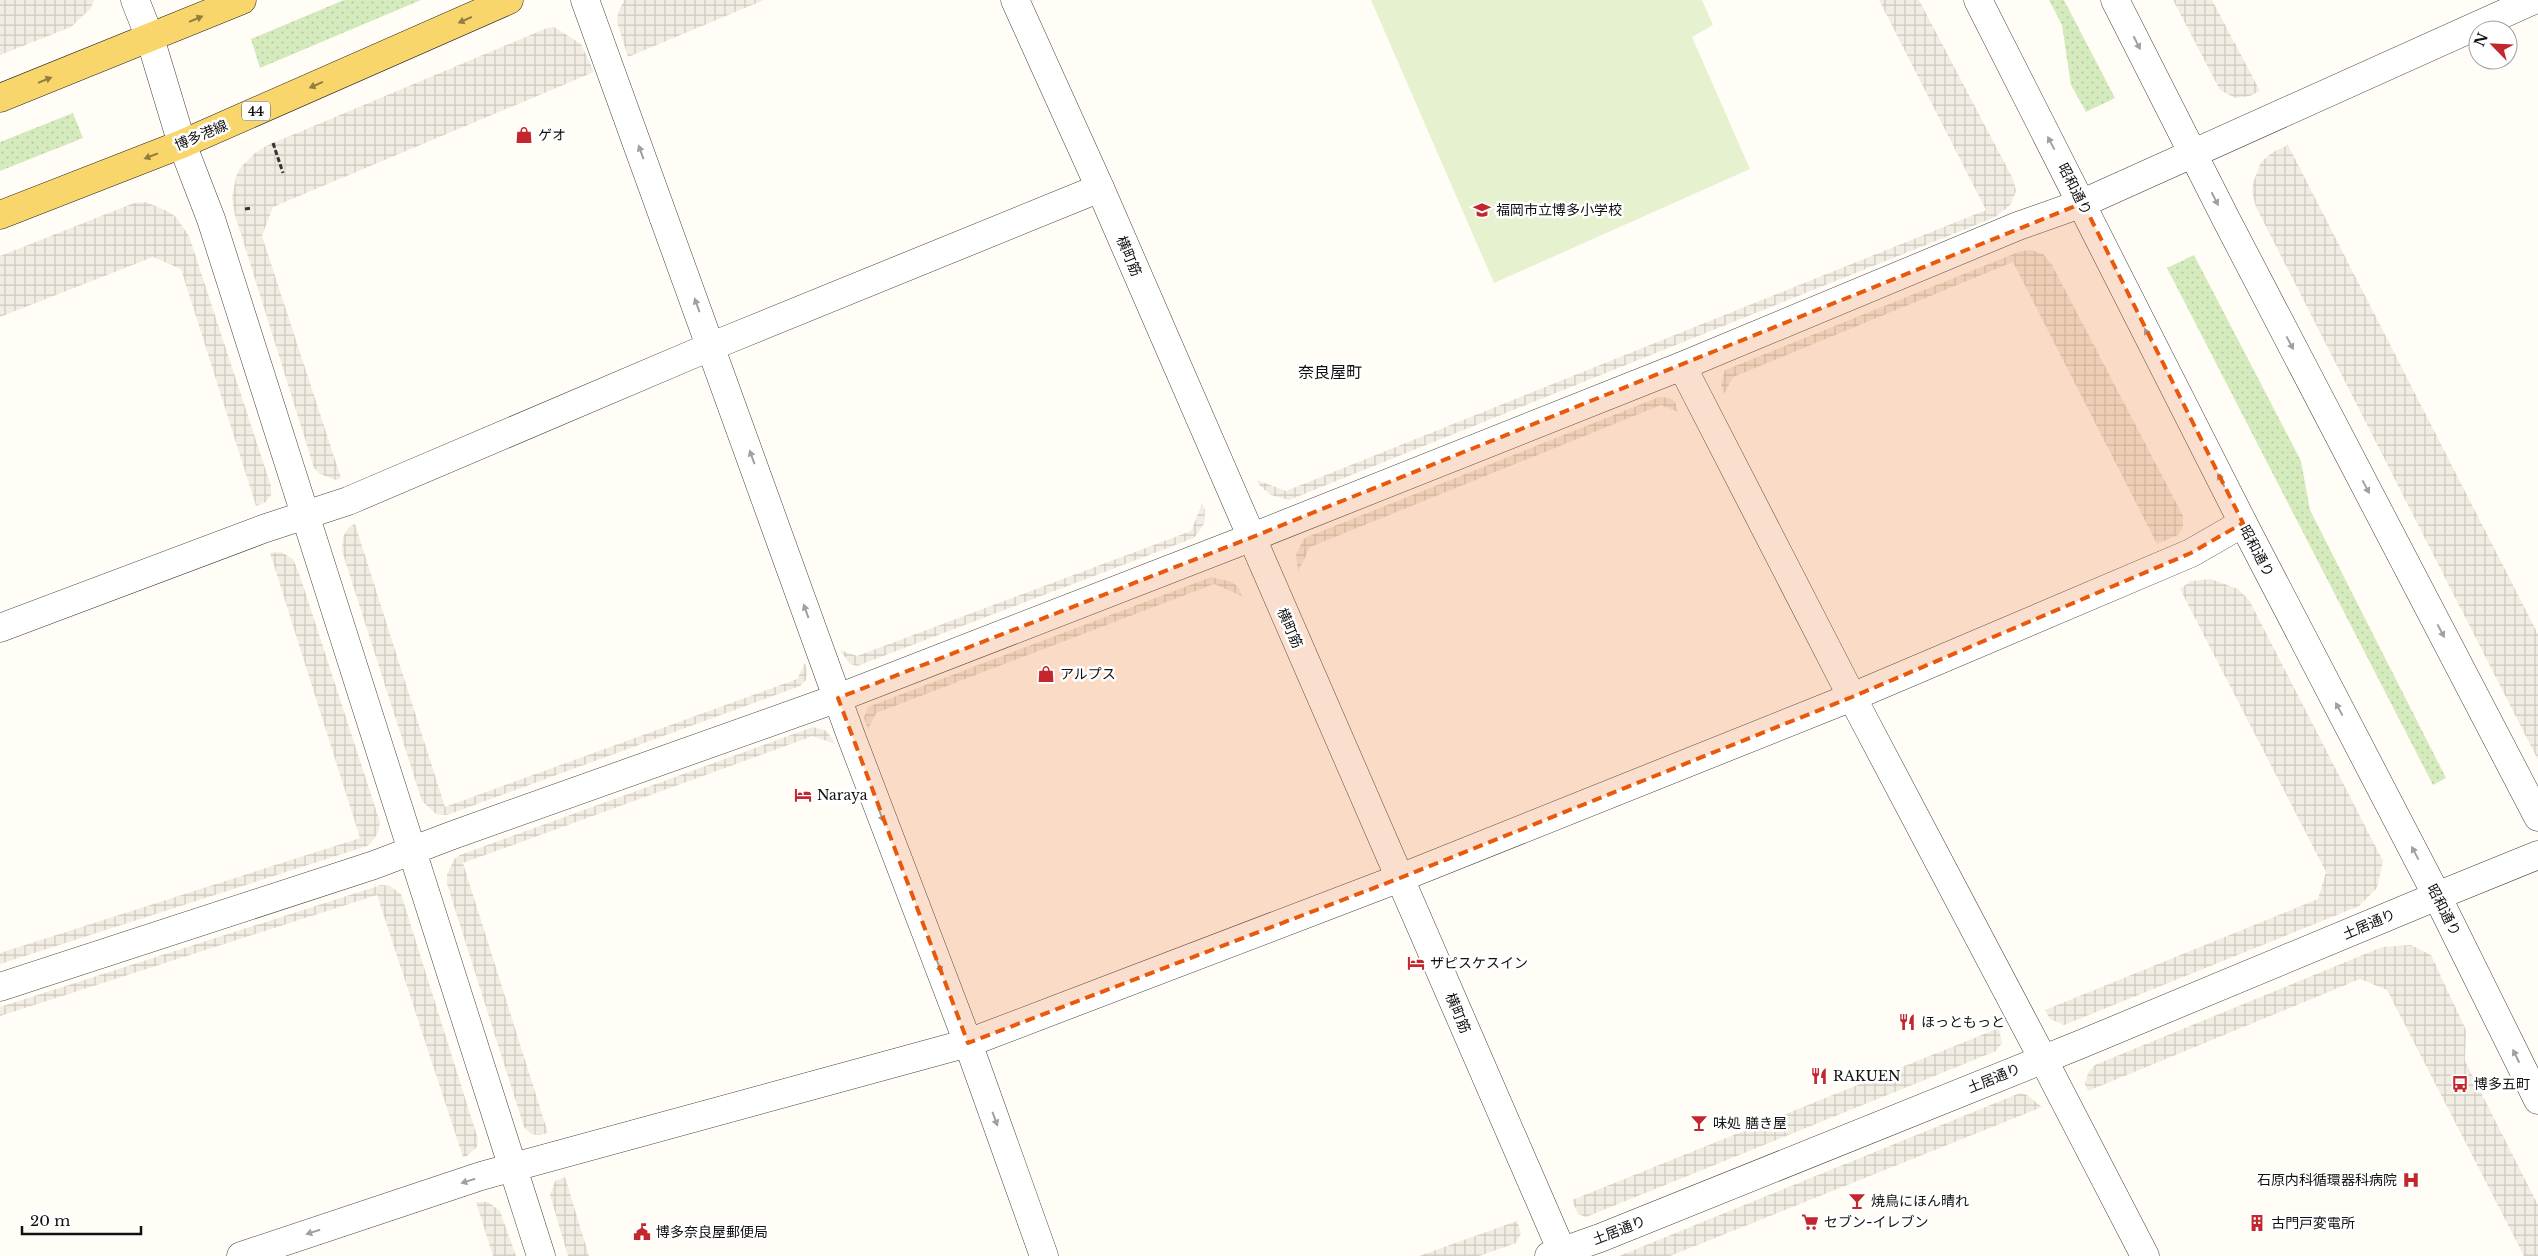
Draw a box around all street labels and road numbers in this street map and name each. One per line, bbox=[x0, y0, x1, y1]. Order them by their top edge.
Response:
road number: 44 bbox=[242, 102, 270, 120]
street label: 博多港線 bbox=[172, 116, 230, 154]
street label: 昭和通り bbox=[2054, 160, 2096, 218]
street label: 横町筋 bbox=[1113, 233, 1145, 279]
street label: 昭和通り bbox=[2236, 522, 2278, 580]
street label: 横町筋 bbox=[1273, 605, 1307, 651]
street label: 昭和通り bbox=[2423, 881, 2465, 939]
street label: 土居通り bbox=[2340, 905, 2398, 943]
street label: 横町筋 bbox=[1442, 990, 1474, 1036]
street label: 土居通り bbox=[1965, 1059, 2023, 1097]
street label: 土居通り bbox=[1590, 1212, 1648, 1248]

